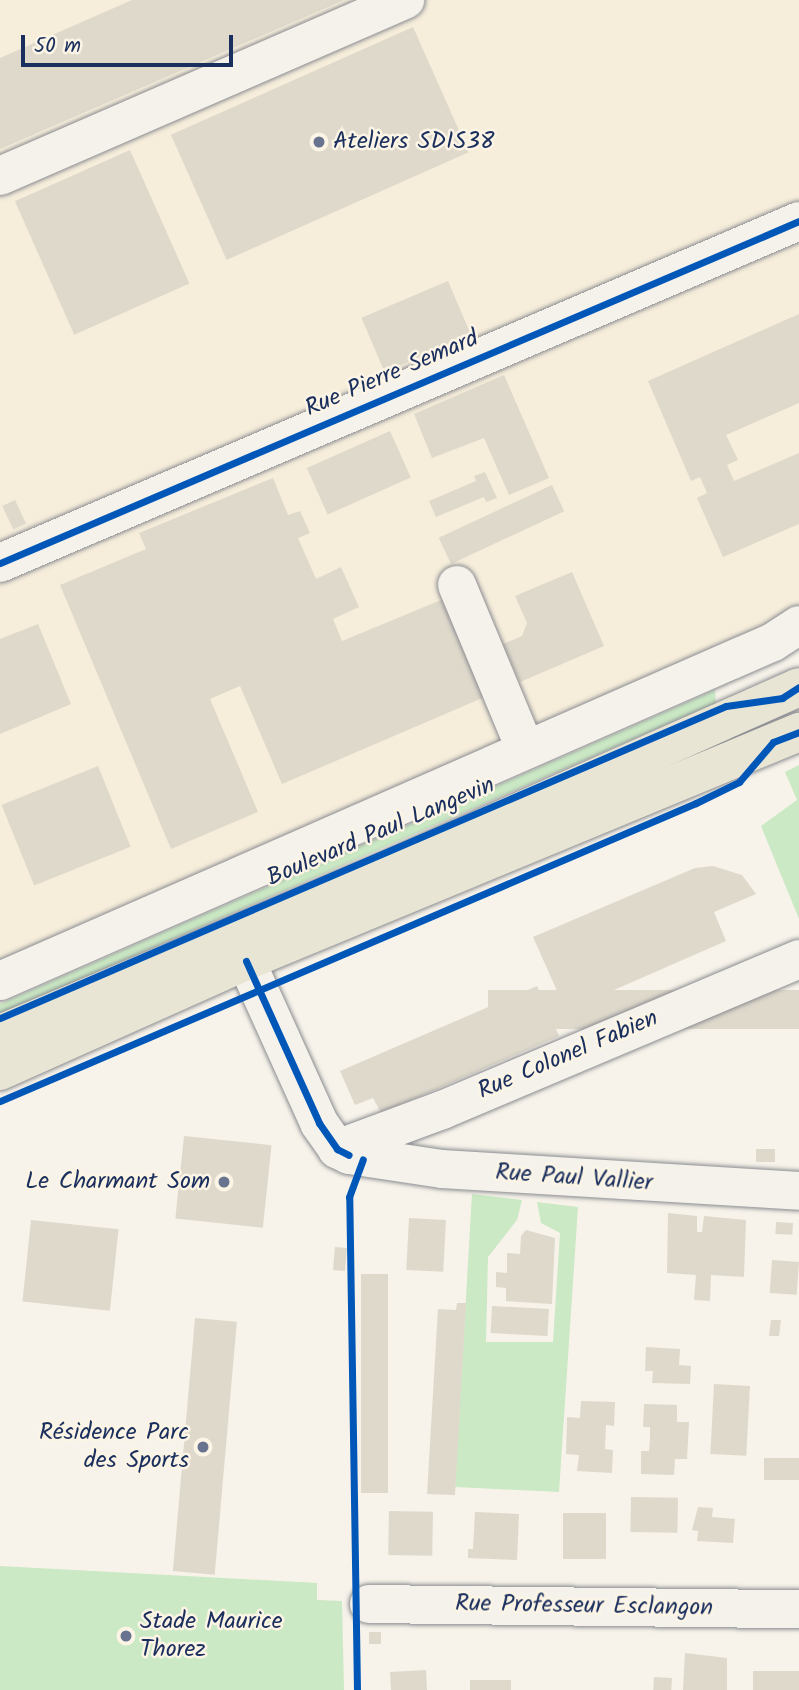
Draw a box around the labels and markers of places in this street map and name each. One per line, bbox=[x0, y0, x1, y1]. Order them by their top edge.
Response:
place label: Ateliers SDIS38 bbox=[333, 128, 494, 156]
marker: Ateliers SDIS38 bbox=[311, 134, 327, 150]
place label: Le Charmant Som bbox=[25, 1168, 210, 1196]
marker: Le Charmant Som bbox=[216, 1174, 232, 1190]
place label: Résidence Parc des Sports bbox=[39, 1419, 189, 1475]
marker: Résidence Parc des Sports bbox=[195, 1439, 211, 1455]
place label: Stade Maurice Thorez bbox=[140, 1608, 283, 1664]
marker: Stade Maurice Thorez bbox=[118, 1628, 134, 1644]

